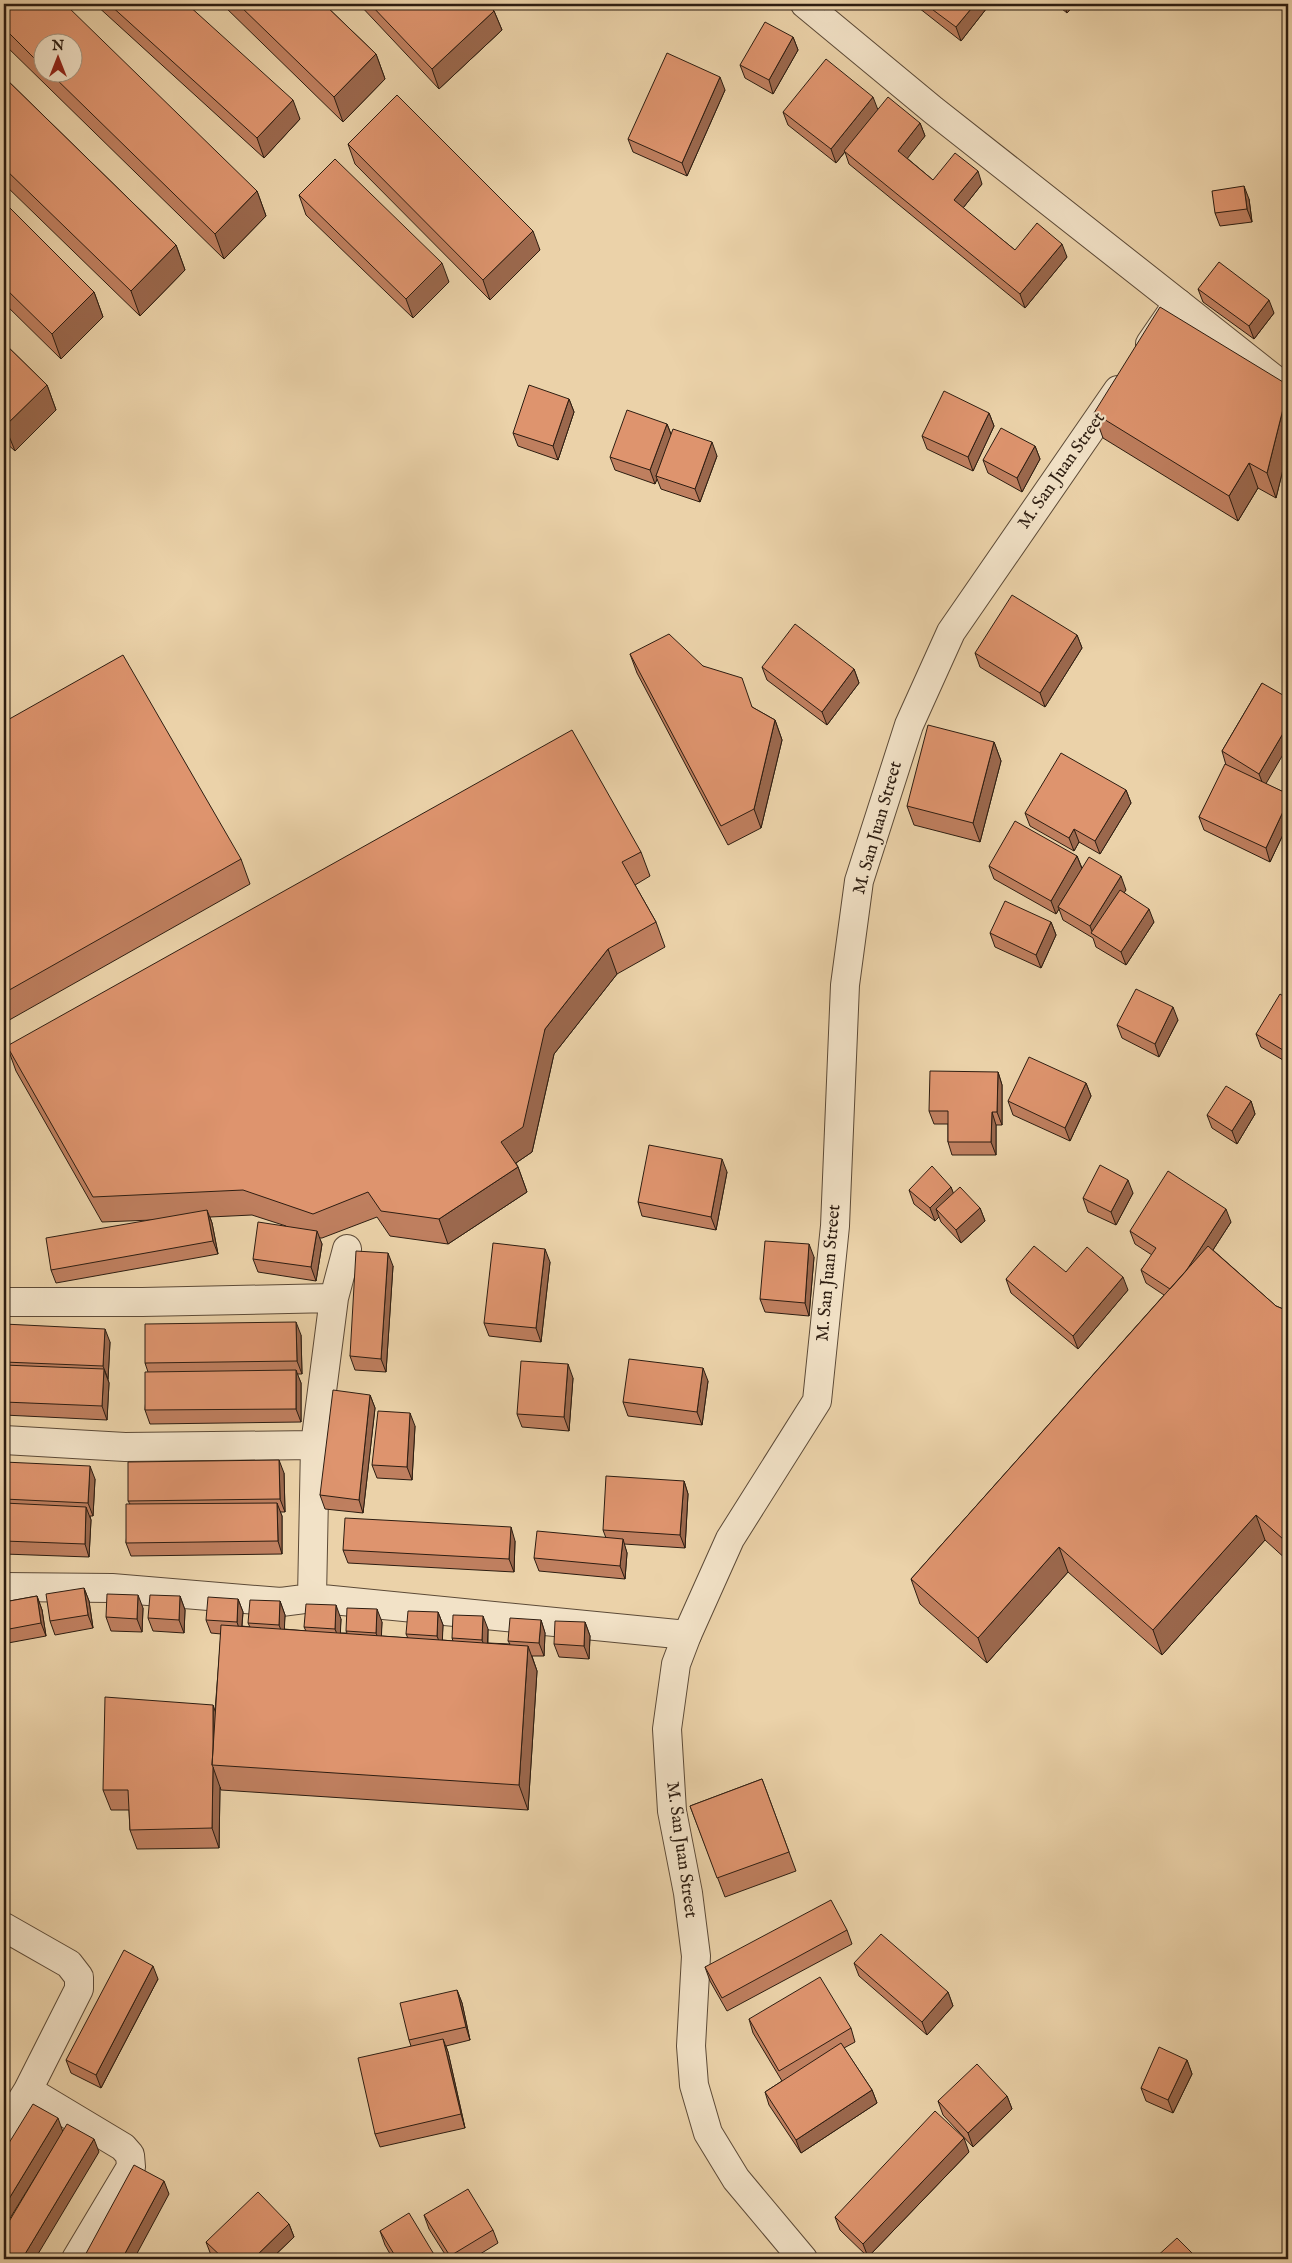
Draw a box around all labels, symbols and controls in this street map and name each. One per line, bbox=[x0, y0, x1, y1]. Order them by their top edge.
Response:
north arrow bbox=[32, 32, 82, 82]
text: N bbox=[51, 37, 64, 55]
street label: M. San Juan Street bbox=[1013, 408, 1111, 534]
street label: M. San Juan Street bbox=[848, 759, 908, 897]
street label: M. San Juan Street bbox=[812, 1204, 846, 1342]
street label: M. San Juan Street bbox=[660, 1780, 702, 1920]

